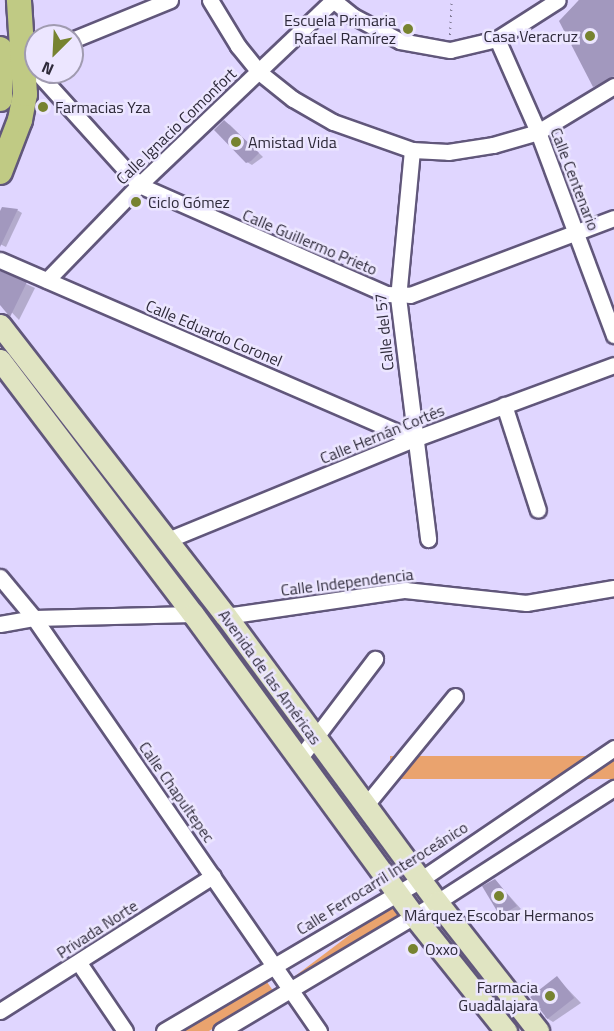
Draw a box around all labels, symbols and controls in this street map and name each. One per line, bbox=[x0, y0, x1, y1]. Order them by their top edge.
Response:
place label: Escuela Primaria Rafael Ramírez bbox=[284, 10, 396, 48]
marker: Escuela Primaria Rafael Ramírez bbox=[401, 22, 415, 36]
north arrow bbox=[24, 24, 84, 84]
place label: Casa Veracruz bbox=[484, 26, 578, 46]
marker: Casa Veracruz bbox=[583, 29, 597, 43]
text: N bbox=[38, 55, 57, 82]
street label: Calle Ignacio Comonfort bbox=[112, 64, 240, 188]
place label: Farmacias Yza bbox=[55, 97, 150, 117]
marker: Farmacias Yza bbox=[36, 100, 50, 114]
street label: Calle Centenario bbox=[547, 125, 603, 233]
place label: Amistad Vida bbox=[248, 132, 337, 152]
marker: Amistad Vida bbox=[229, 135, 243, 149]
place label: Ciclo Gómez bbox=[148, 192, 230, 212]
marker: Ciclo Gómez bbox=[129, 195, 143, 209]
street label: Calle Guillermo Prieto bbox=[240, 205, 380, 279]
street label: Calle del 57 bbox=[370, 293, 398, 371]
street label: Calle Eduardo Coronel bbox=[143, 296, 285, 370]
street label: Calle Hernán Cortés bbox=[317, 400, 447, 468]
street label: Calle Independencia bbox=[280, 564, 414, 600]
street label: Avenida de las Américas bbox=[215, 606, 325, 748]
street label: Calle Chapultepec bbox=[135, 738, 219, 846]
street label: Calle Ferrocarril Interoceánico bbox=[293, 817, 471, 939]
marker: Márquez Escobar Hermanos bbox=[492, 889, 506, 903]
street label: Privada Norte bbox=[53, 896, 141, 962]
place label: Márquez Escobar Hermanos bbox=[404, 905, 594, 925]
place label: Oxxo bbox=[425, 939, 458, 959]
marker: Oxxo bbox=[406, 942, 420, 956]
place label: Farmacia Guadalajara bbox=[458, 977, 538, 1015]
marker: Farmacia Guadalajara bbox=[543, 989, 557, 1003]

